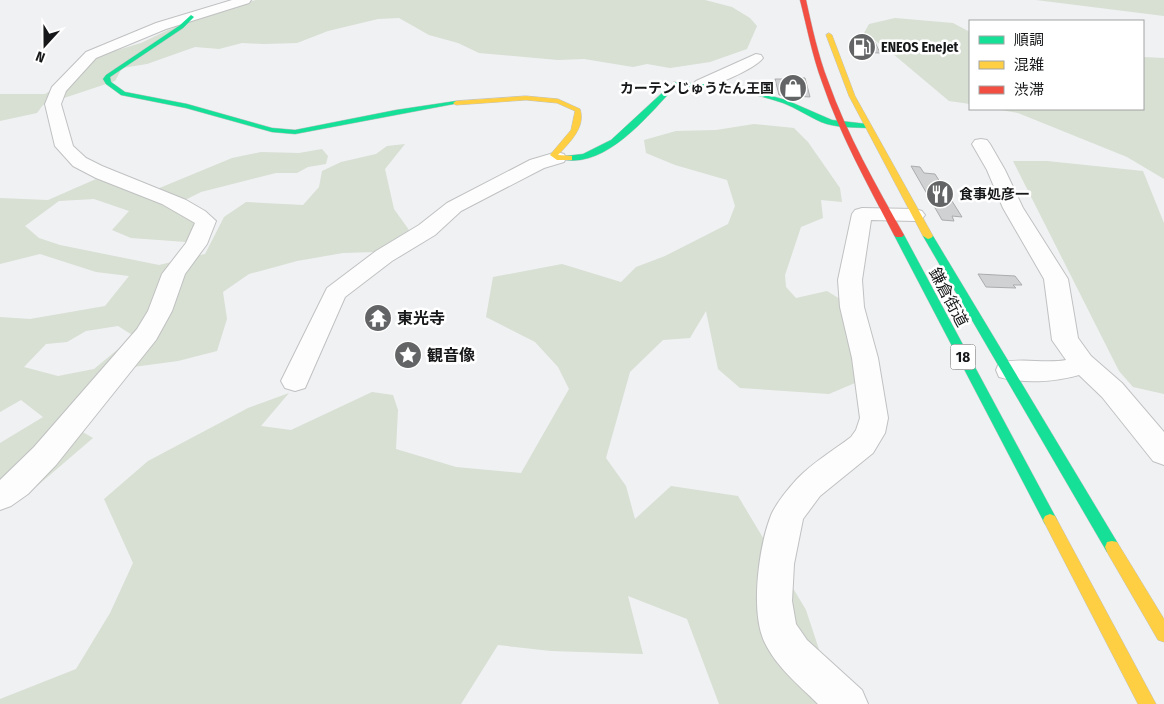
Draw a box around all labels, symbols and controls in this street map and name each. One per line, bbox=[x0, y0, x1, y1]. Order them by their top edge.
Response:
north arrow bbox=[20, 20, 70, 70]
legend bbox=[969, 20, 1144, 110]
text: 順調 bbox=[1014, 31, 1044, 49]
fuel station icon: ENEOS EneJet bbox=[847, 32, 877, 62]
place label: ENEOS EneJet bbox=[881, 39, 960, 56]
text: N bbox=[34, 47, 47, 66]
text: 混雑 bbox=[1014, 56, 1044, 74]
shop icon: カーテンじゅうたん王国 bbox=[778, 73, 808, 103]
place label: カーテンじゅうたん王国 bbox=[620, 80, 774, 97]
text: 渋滞 bbox=[1014, 81, 1044, 99]
restaurant icon: 食事処彦一 bbox=[925, 179, 955, 209]
place label: 食事処彦一 bbox=[959, 186, 1029, 203]
street label: 鎌倉街道 bbox=[925, 265, 972, 330]
temple icon: 東光寺 bbox=[363, 303, 393, 333]
place label: 東光寺 bbox=[397, 309, 445, 328]
place icon: 観音像 bbox=[393, 340, 423, 370]
road number: 18 bbox=[950, 344, 976, 370]
place label: 観音像 bbox=[427, 346, 475, 365]

